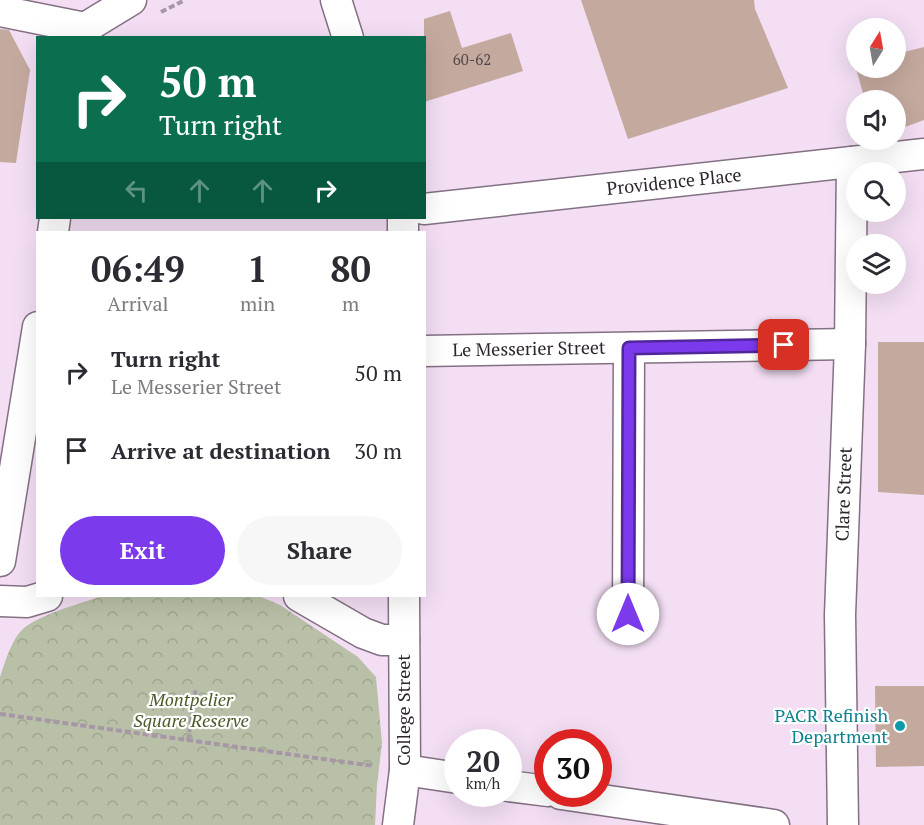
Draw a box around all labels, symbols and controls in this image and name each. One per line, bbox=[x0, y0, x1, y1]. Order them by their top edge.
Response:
north arrow bbox=[846, 18, 906, 78]
map controls bbox=[846, 18, 906, 294]
house number: 60-62 bbox=[453, 49, 491, 69]
text: 50 m bbox=[159, 53, 257, 109]
icon: right bbox=[60, 60, 138, 138]
button: sound bbox=[846, 90, 906, 150]
text: Turn right bbox=[159, 107, 282, 143]
street label: Providence Place bbox=[605, 162, 742, 200]
button: search bbox=[846, 162, 906, 222]
icon: left bbox=[120, 174, 153, 207]
icon: ahead bbox=[183, 174, 216, 207]
icon: ahead bbox=[246, 174, 279, 207]
icon: right bbox=[309, 174, 342, 207]
button: layers bbox=[846, 234, 906, 294]
text: 06:49 bbox=[91, 245, 185, 292]
text: 1 bbox=[247, 245, 268, 292]
text: 80 bbox=[330, 245, 371, 292]
text: Arrival bbox=[107, 290, 169, 317]
text: min bbox=[240, 290, 275, 317]
text: m bbox=[342, 290, 359, 317]
pin bbox=[758, 319, 809, 370]
icon: arrive bbox=[767, 328, 800, 361]
street label: Le Messerier Street bbox=[452, 335, 606, 361]
text: Turn right bbox=[111, 344, 220, 373]
icon: right bbox=[60, 356, 93, 389]
text: 50 m bbox=[354, 358, 402, 387]
text: Le Messerier Street bbox=[111, 373, 281, 400]
icon: arrive bbox=[60, 434, 93, 467]
text: Arrive at destination bbox=[111, 436, 330, 465]
text: 30 m bbox=[354, 436, 402, 465]
street label: Clare Street bbox=[829, 446, 857, 542]
button: Exit bbox=[60, 516, 225, 585]
button: Share bbox=[237, 516, 402, 585]
position arrow bbox=[596, 582, 660, 646]
street label: College Street bbox=[391, 654, 415, 766]
park label: Montpelier Square Reserve bbox=[133, 687, 249, 732]
place label: PACR Refinish Department bbox=[774, 703, 888, 748]
marker: PACR Refinish Department bbox=[893, 719, 907, 733]
speed limit sign: 30 bbox=[534, 729, 612, 807]
text: 20 bbox=[466, 741, 500, 781]
text: km/h bbox=[466, 773, 500, 793]

